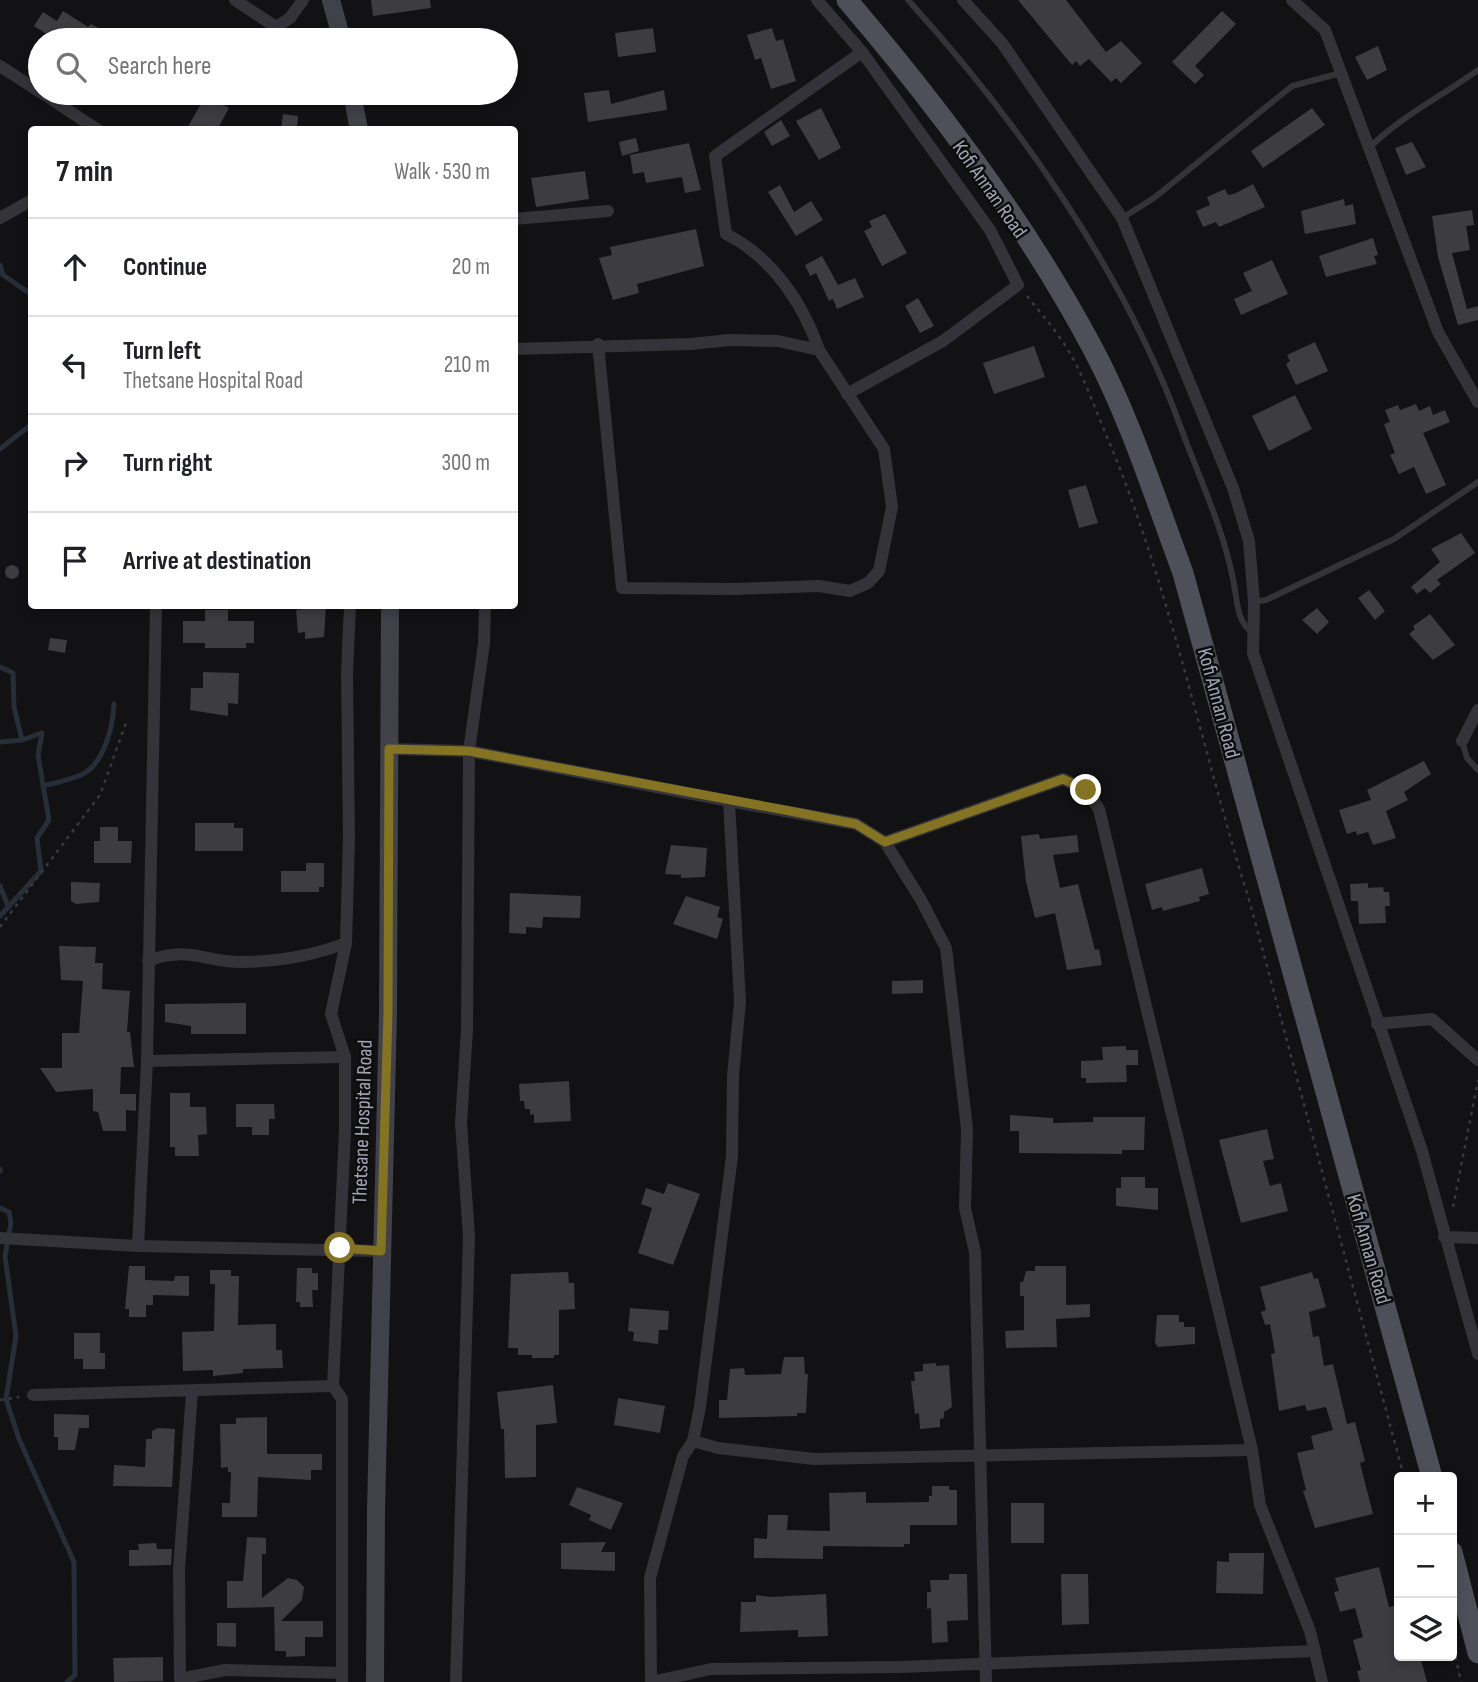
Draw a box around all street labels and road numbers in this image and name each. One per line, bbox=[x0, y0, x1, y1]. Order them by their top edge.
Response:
street label: Kofi Annan Road bbox=[947, 136, 1032, 243]
street label: Kofi Annan Road bbox=[1192, 645, 1245, 761]
street label: Thetsane Hospital Road bbox=[347, 1039, 378, 1205]
street label: Kofi Annan Road bbox=[1341, 1191, 1396, 1307]

